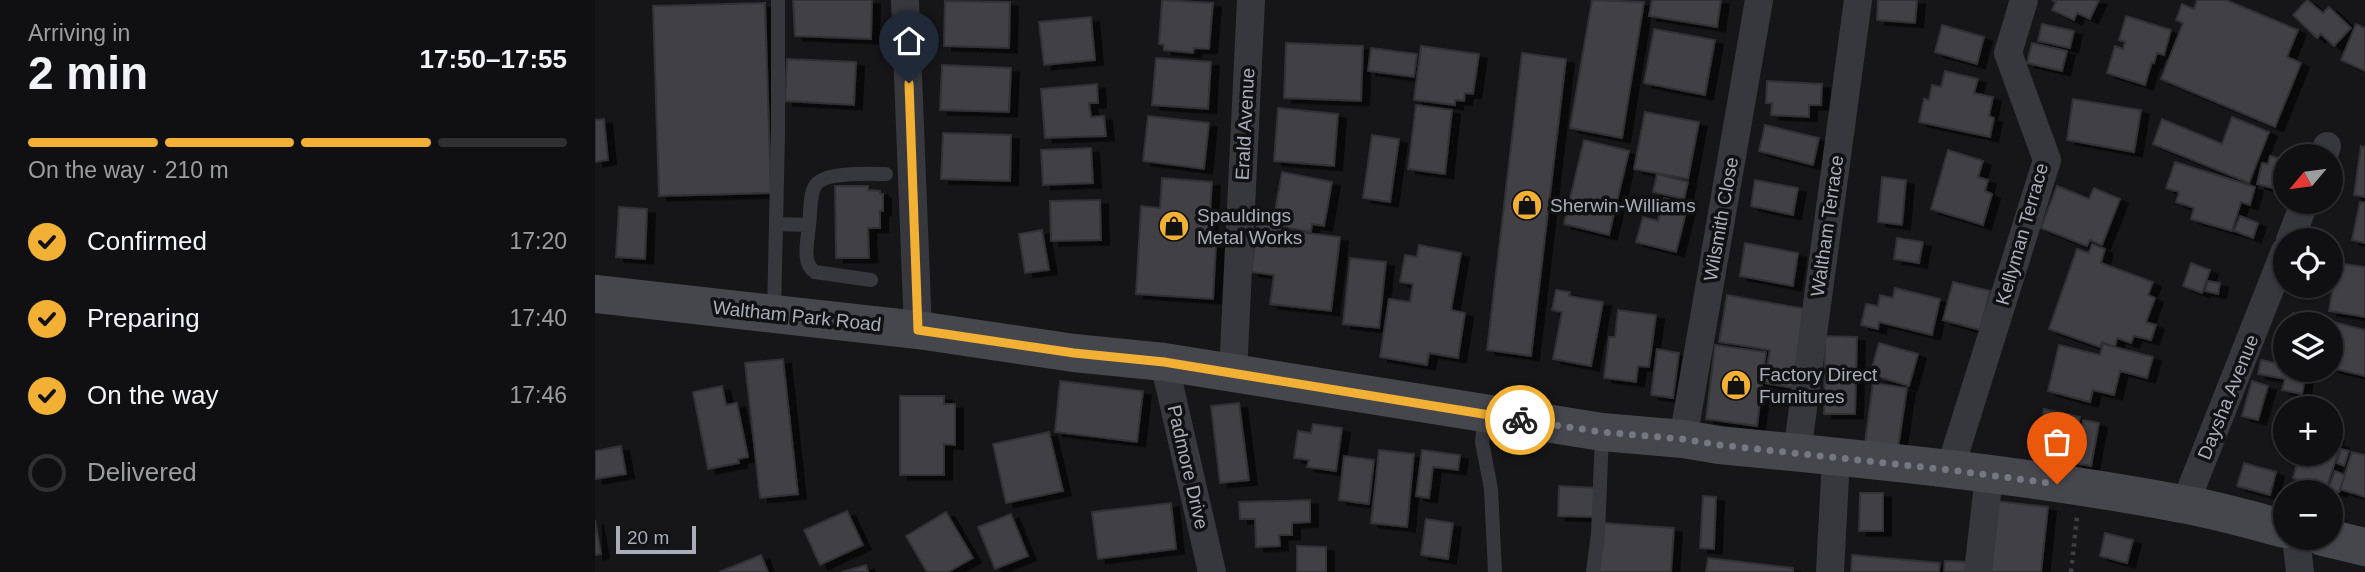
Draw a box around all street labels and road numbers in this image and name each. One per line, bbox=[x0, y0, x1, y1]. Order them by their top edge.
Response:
street label: Erald Avenue bbox=[1232, 67, 1258, 181]
street label: Waltham Terrace bbox=[1807, 154, 1847, 298]
street label: Wilsmith Close bbox=[1700, 155, 1742, 283]
street label: Kellyman Terrace bbox=[1992, 161, 2052, 307]
street label: Waltham Park Road bbox=[712, 297, 882, 335]
street label: Daysha Avenue bbox=[2193, 332, 2263, 462]
street label: Padmore Drive bbox=[1164, 403, 1212, 531]

